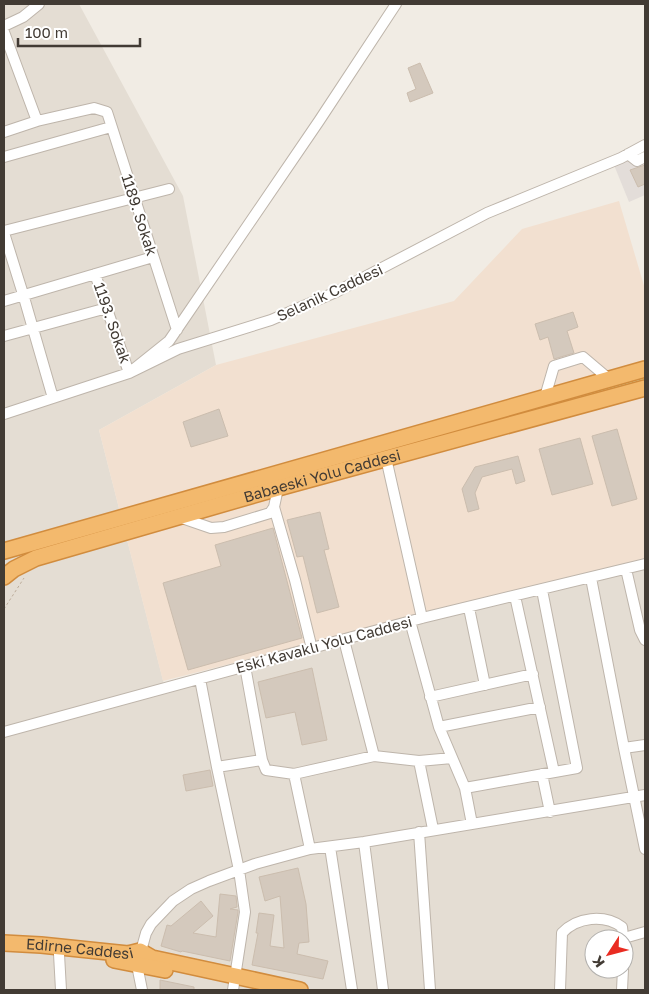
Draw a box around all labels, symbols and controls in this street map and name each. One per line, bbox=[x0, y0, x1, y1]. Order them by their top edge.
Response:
scale bar bbox=[18, 15, 140, 47]
text: 100 m bbox=[25, 23, 68, 41]
street label: 1189. Sokak bbox=[118, 172, 162, 258]
street label: Selanik Caddesi bbox=[274, 260, 385, 325]
street label: 1193. Sokak bbox=[91, 280, 135, 366]
street label: Babaeski Yolu Caddesi bbox=[241, 445, 402, 506]
street label: Eski Kavaklı Yolu Caddesi bbox=[234, 612, 414, 676]
north arrow bbox=[584, 929, 634, 979]
street label: Edirne Caddesi bbox=[26, 934, 135, 962]
text: K bbox=[588, 953, 608, 971]

